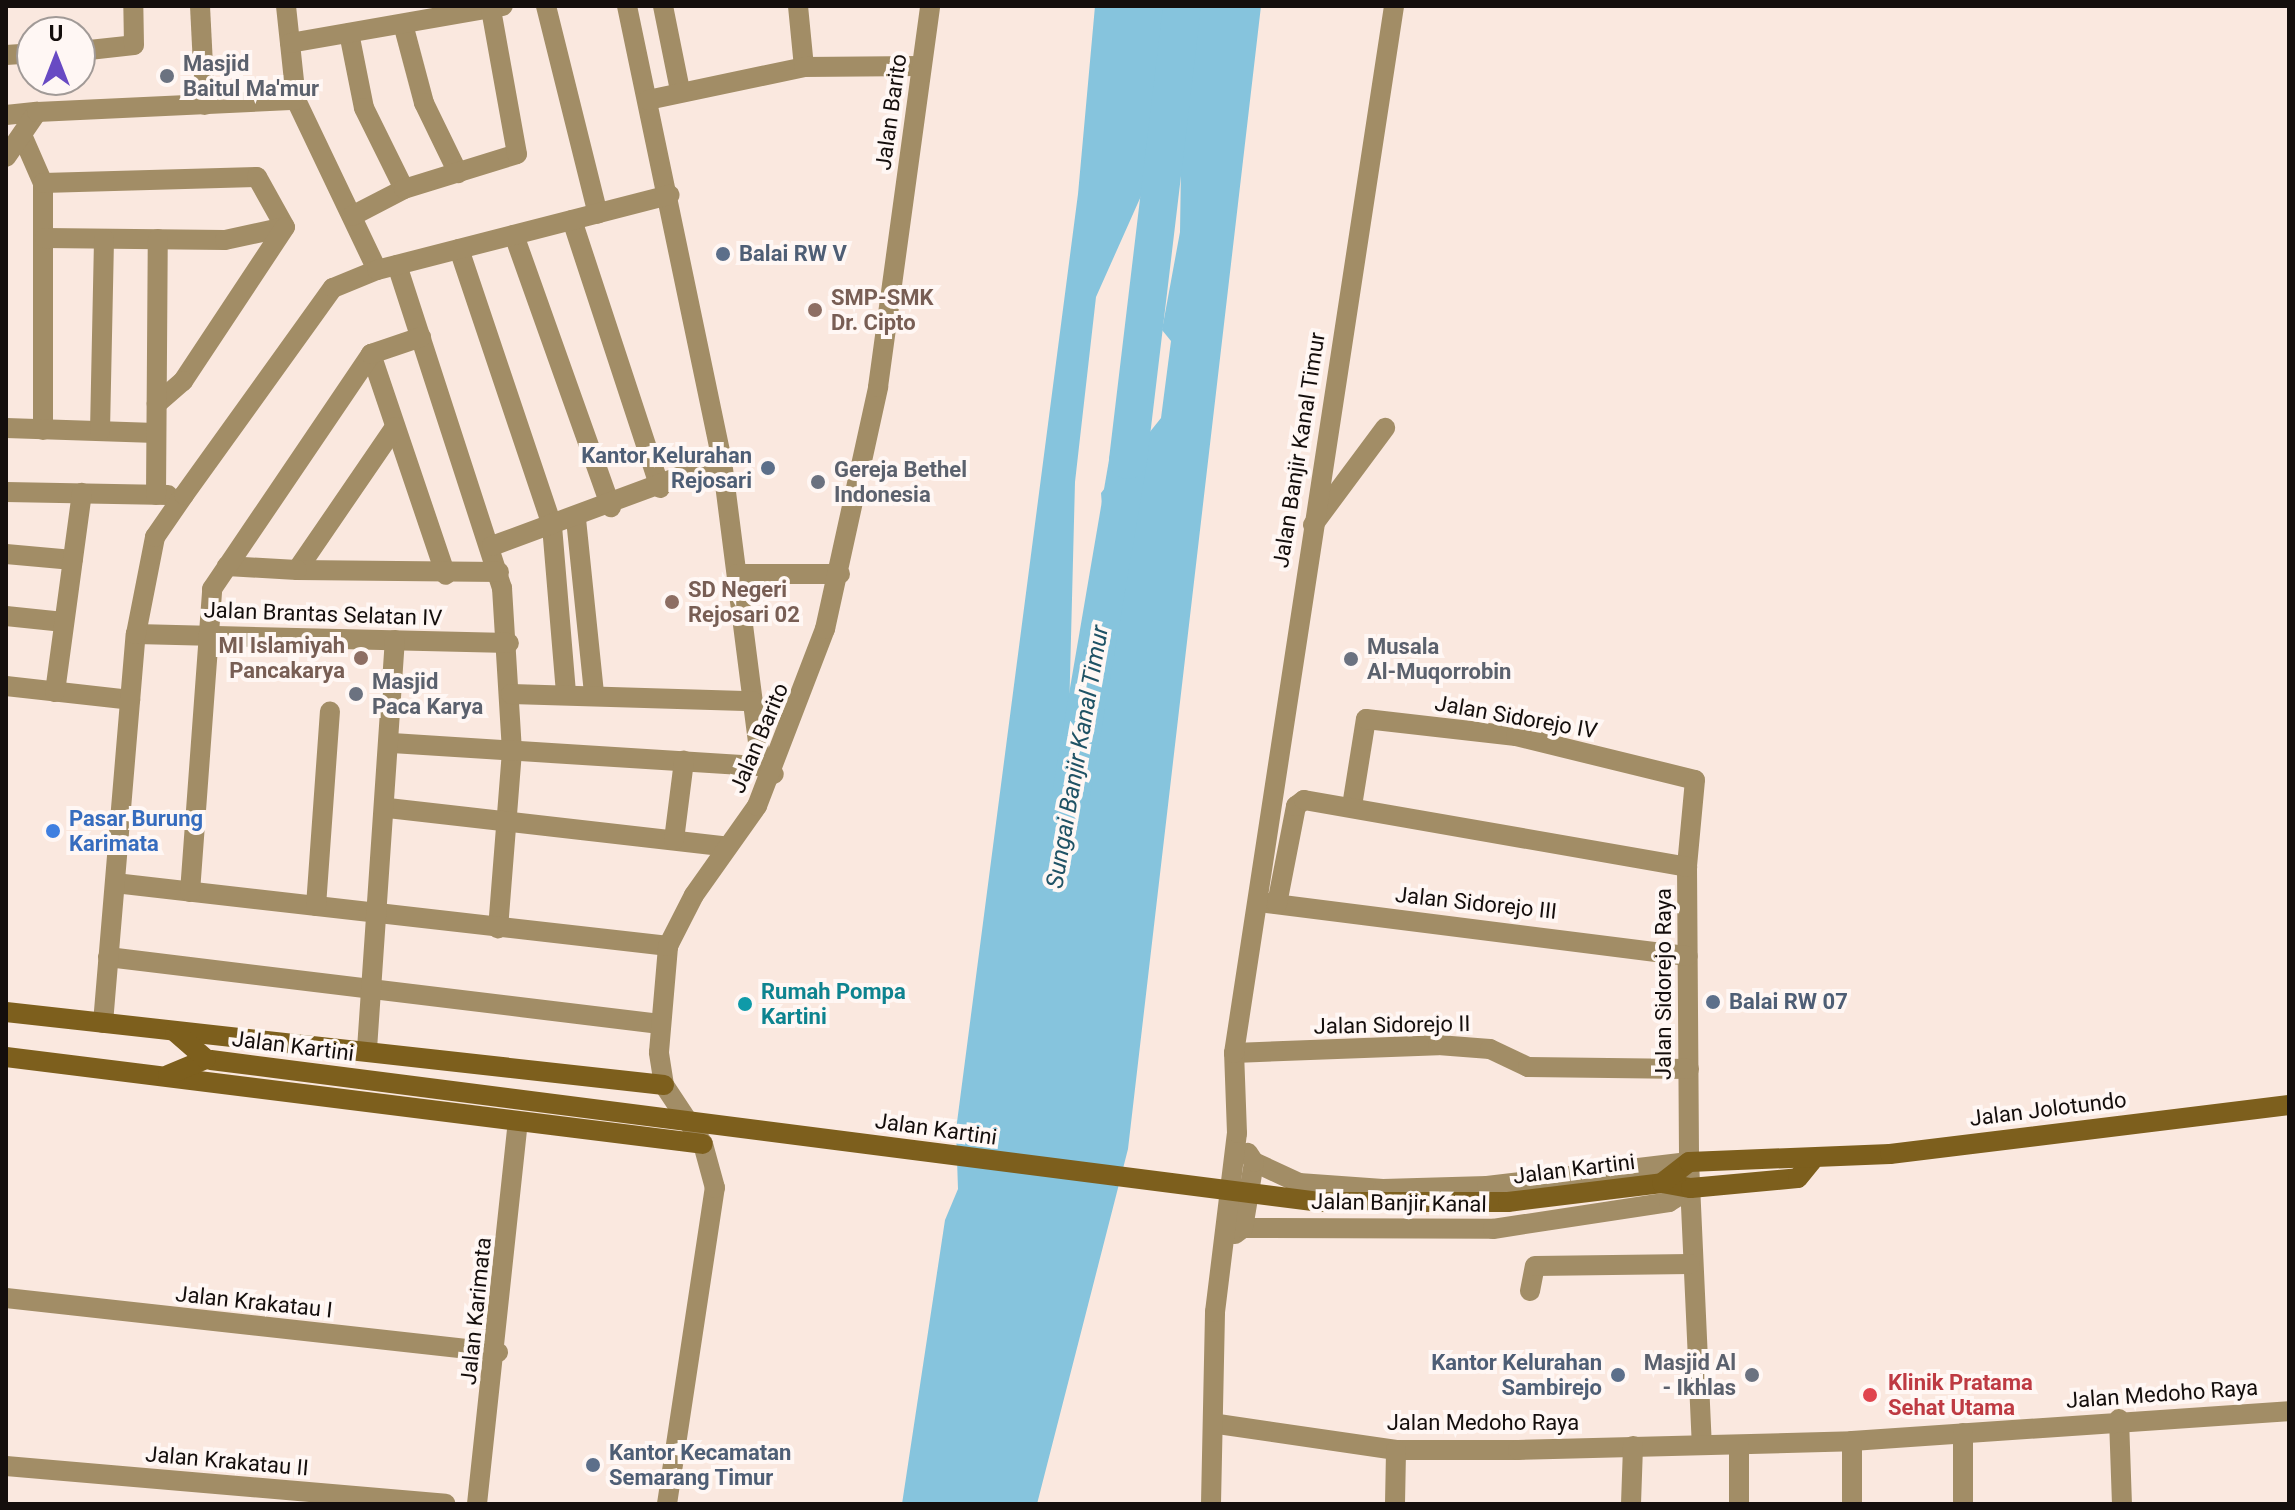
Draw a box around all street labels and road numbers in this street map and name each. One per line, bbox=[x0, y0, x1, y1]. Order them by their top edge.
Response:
street label: Jalan Barito bbox=[870, 52, 912, 172]
street label: Jalan Banjir Kanal Timur bbox=[1267, 330, 1331, 570]
street label: Jalan Brantas Selatan IV bbox=[203, 597, 443, 631]
street label: Jalan Barito bbox=[724, 679, 794, 797]
street label: Jalan Sidorejo IV bbox=[1433, 690, 1599, 744]
street label: Jalan Sidorejo III bbox=[1394, 881, 1558, 925]
street label: Jalan Sidorejo Raya bbox=[1651, 888, 1677, 1080]
street label: Jalan Sidorejo II bbox=[1314, 1010, 1470, 1040]
street label: Jalan Kartini bbox=[230, 1025, 356, 1067]
street label: Jalan Jolotundo bbox=[1968, 1086, 2128, 1132]
street label: Jalan Kartini bbox=[873, 1107, 999, 1151]
street label: Jalan Kartini bbox=[1511, 1148, 1637, 1190]
street label: Jalan Banjir Kanal bbox=[1311, 1188, 1487, 1218]
street label: Jalan Karimata bbox=[455, 1236, 497, 1386]
street label: Jalan Krakatau I bbox=[174, 1281, 334, 1323]
street label: Jalan Medoho Raya bbox=[2065, 1374, 2259, 1414]
street label: Jalan Medoho Raya bbox=[1387, 1410, 1579, 1436]
street label: Jalan Krakatau II bbox=[144, 1441, 310, 1481]

